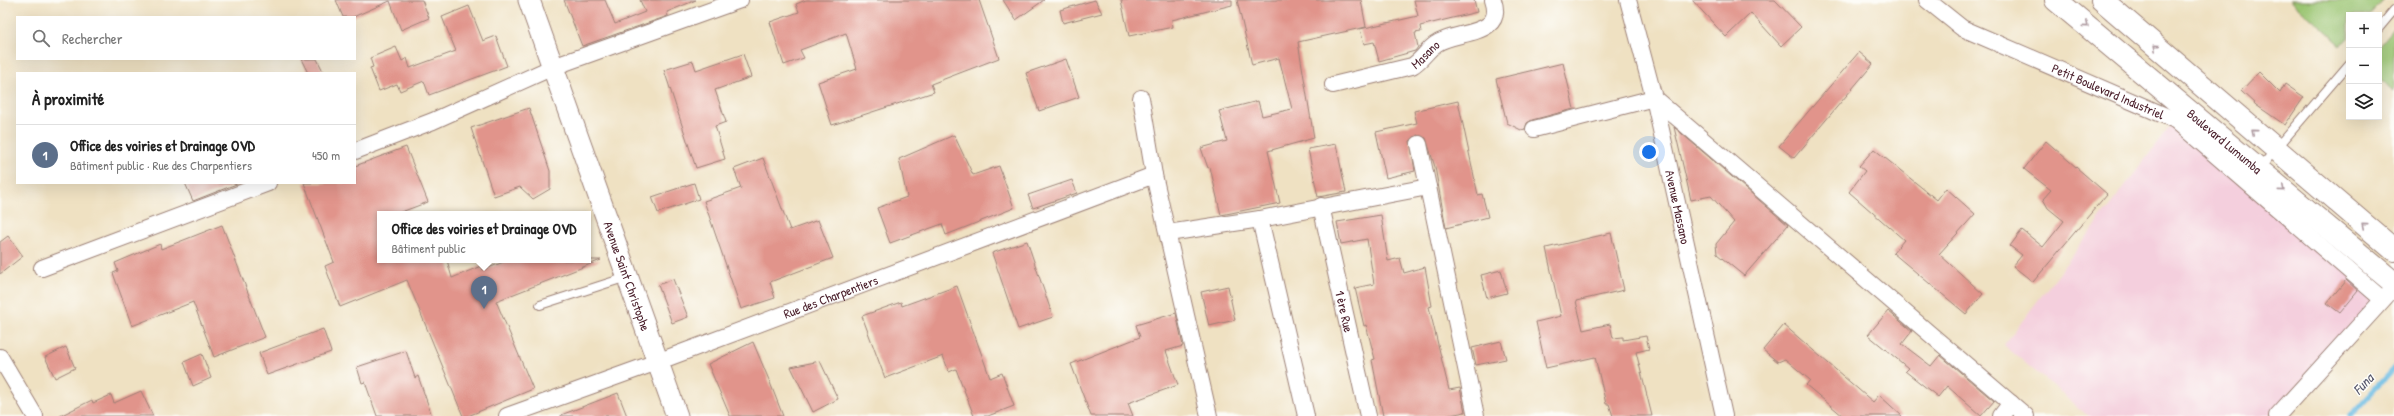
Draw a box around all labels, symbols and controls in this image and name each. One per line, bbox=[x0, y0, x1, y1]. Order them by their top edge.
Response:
map controls bbox=[2346, 12, 2382, 120]
button: + bbox=[2346, 12, 2382, 48]
search box bbox=[16, 16, 356, 60]
one-way arrow bbox=[2081, 20, 2089, 27]
icon: search bbox=[30, 27, 52, 49]
text: Rechercher bbox=[62, 28, 123, 49]
street label: Masano bbox=[1407, 35, 1443, 73]
one-way arrow bbox=[2153, 44, 2160, 51]
button: − bbox=[2346, 48, 2382, 84]
street label: Petit Boulevard Industriel bbox=[2049, 59, 2168, 124]
button: layers bbox=[2346, 84, 2382, 120]
text: À proximité bbox=[32, 87, 104, 110]
street label: Boulevard Lumumba bbox=[2183, 105, 2266, 178]
one-way arrow bbox=[2251, 129, 2259, 136]
text: Office des voiries et Drainage OVD bbox=[70, 135, 255, 156]
your location bbox=[1639, 142, 1659, 162]
text: 1 bbox=[43, 146, 47, 164]
text: 450 m bbox=[312, 146, 340, 164]
text: Bâtiment public · Rue des Charpentiers bbox=[70, 156, 252, 174]
street label: Avenue Massano bbox=[1661, 168, 1695, 246]
one-way arrow bbox=[2278, 185, 2285, 192]
popup bbox=[377, 211, 591, 263]
text: Office des voiries et Drainage OVD bbox=[392, 218, 576, 239]
street label: Avenue Saint Christophe bbox=[599, 219, 655, 333]
one-way arrow bbox=[2361, 222, 2369, 229]
text: Bâtiment public bbox=[392, 239, 465, 257]
street label: Rue des Charpentiers bbox=[781, 271, 880, 323]
pin: 1 bbox=[471, 276, 497, 309]
street label: 1 ère Rue bbox=[1331, 289, 1358, 334]
water label: Funa bbox=[2348, 368, 2378, 398]

